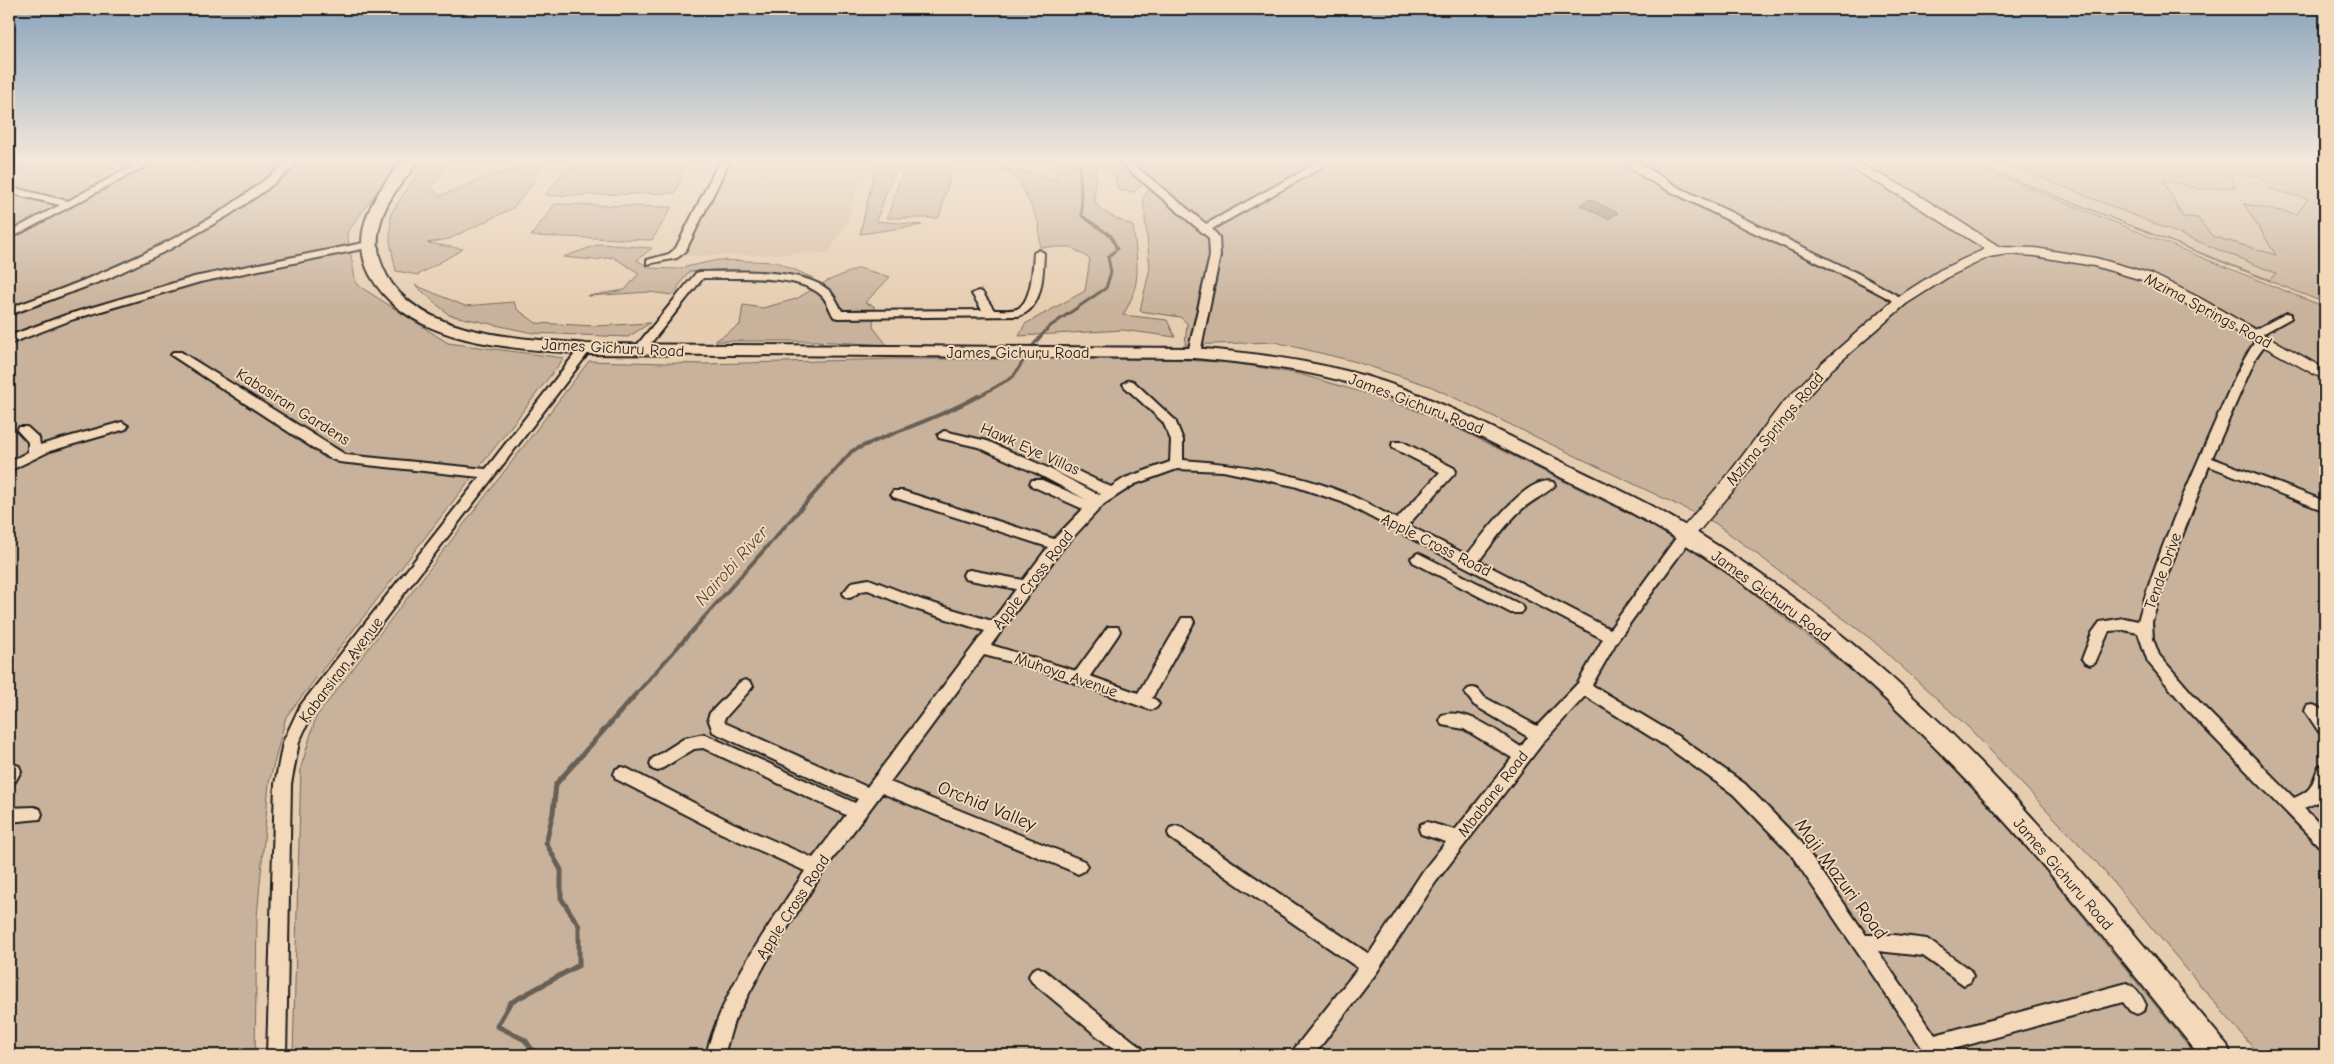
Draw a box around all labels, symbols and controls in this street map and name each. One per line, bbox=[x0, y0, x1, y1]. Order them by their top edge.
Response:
street label: Mzima Springs Road bbox=[2141, 270, 2275, 352]
street label: James Gichuru Road bbox=[541, 335, 685, 361]
street label: James Gichuru Road bbox=[947, 344, 1089, 362]
street label: Kabasiran Gardens bbox=[233, 365, 353, 449]
street label: Mzima Springs Road bbox=[1722, 369, 1828, 489]
street label: James Gichuru Road bbox=[1346, 370, 1486, 438]
street label: Hawk Eye Villas bbox=[978, 419, 1083, 479]
street label: Apple Cross Road bbox=[1378, 510, 1494, 580]
water label: Nairobi River bbox=[691, 521, 774, 610]
street label: Apple Cross Road bbox=[989, 527, 1077, 633]
street label: Tende Drive bbox=[2141, 530, 2185, 612]
street label: James Gichuru Road bbox=[1708, 547, 1834, 645]
street label: Kabarsiran Avenue bbox=[295, 614, 387, 726]
street label: Muhoya Avenue bbox=[1012, 649, 1120, 701]
street label: Mbabane Road bbox=[1454, 748, 1532, 840]
street label: Orchid Valley bbox=[934, 776, 1040, 836]
street label: Maji Mazuri Road bbox=[1790, 814, 1892, 944]
street label: James Gichuru Road bbox=[2009, 814, 2117, 934]
street label: Apple Cross Road bbox=[753, 852, 833, 962]

